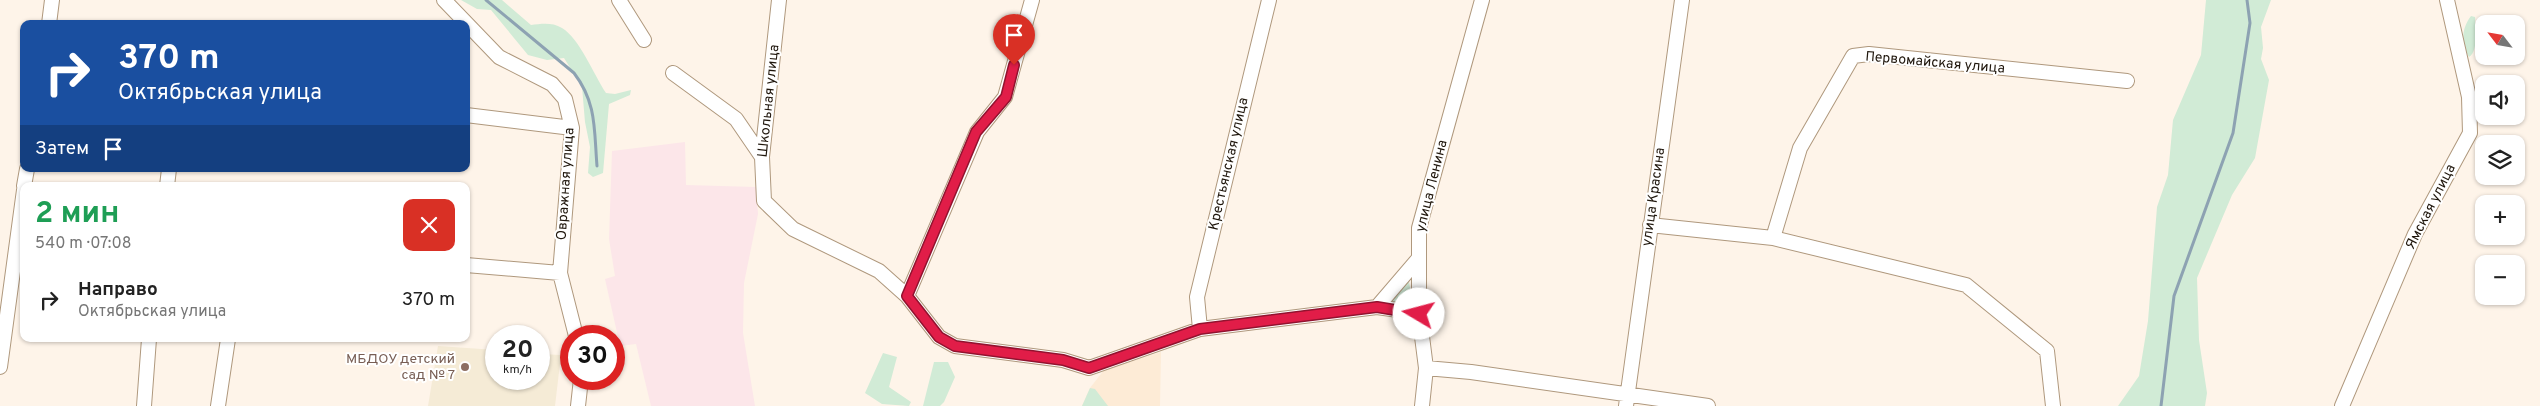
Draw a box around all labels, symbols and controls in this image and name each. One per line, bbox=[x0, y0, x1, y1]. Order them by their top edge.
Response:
pin bbox=[993, 14, 1035, 65]
north arrow bbox=[2475, 15, 2525, 65]
map controls bbox=[2475, 15, 2525, 305]
icon: arrive bbox=[1000, 21, 1028, 49]
text: 370 m bbox=[118, 37, 220, 81]
icon: right bbox=[35, 40, 100, 105]
street label: Школьная улица bbox=[755, 44, 783, 158]
street label: Первомайская улица bbox=[1864, 48, 2006, 78]
button: sound bbox=[2475, 75, 2525, 125]
text: Октябрьская улица bbox=[118, 80, 322, 107]
street label: Крестьянская улица bbox=[1205, 96, 1253, 232]
street label: Овражная улица bbox=[554, 127, 578, 241]
icon: arrive bbox=[99, 135, 127, 163]
button: layers bbox=[2475, 135, 2525, 185]
text: Затем bbox=[35, 137, 89, 161]
street label: улица Ленина bbox=[1412, 138, 1452, 234]
street label: улица Красина bbox=[1639, 147, 1669, 247]
street label: Ямская улица bbox=[2402, 162, 2460, 252]
button: + bbox=[2475, 195, 2525, 245]
text: 2 мин bbox=[35, 196, 119, 233]
button: close bbox=[403, 199, 455, 251]
text: 540 m · 07:08 bbox=[35, 234, 131, 254]
button: − bbox=[2475, 255, 2525, 305]
text: Направо bbox=[78, 278, 158, 302]
icon: right bbox=[35, 286, 63, 314]
position arrow bbox=[1392, 287, 1444, 339]
text: 370 m bbox=[402, 288, 455, 312]
text: Октябрьская улица bbox=[78, 302, 226, 322]
speed limit sign: 30 bbox=[560, 325, 625, 390]
text: 20 bbox=[502, 335, 533, 367]
place label: МБДОУ детский сад № 7 bbox=[346, 351, 455, 384]
marker: МБДОУ детский сад № 7 bbox=[459, 361, 471, 373]
text: km/h bbox=[503, 362, 532, 378]

